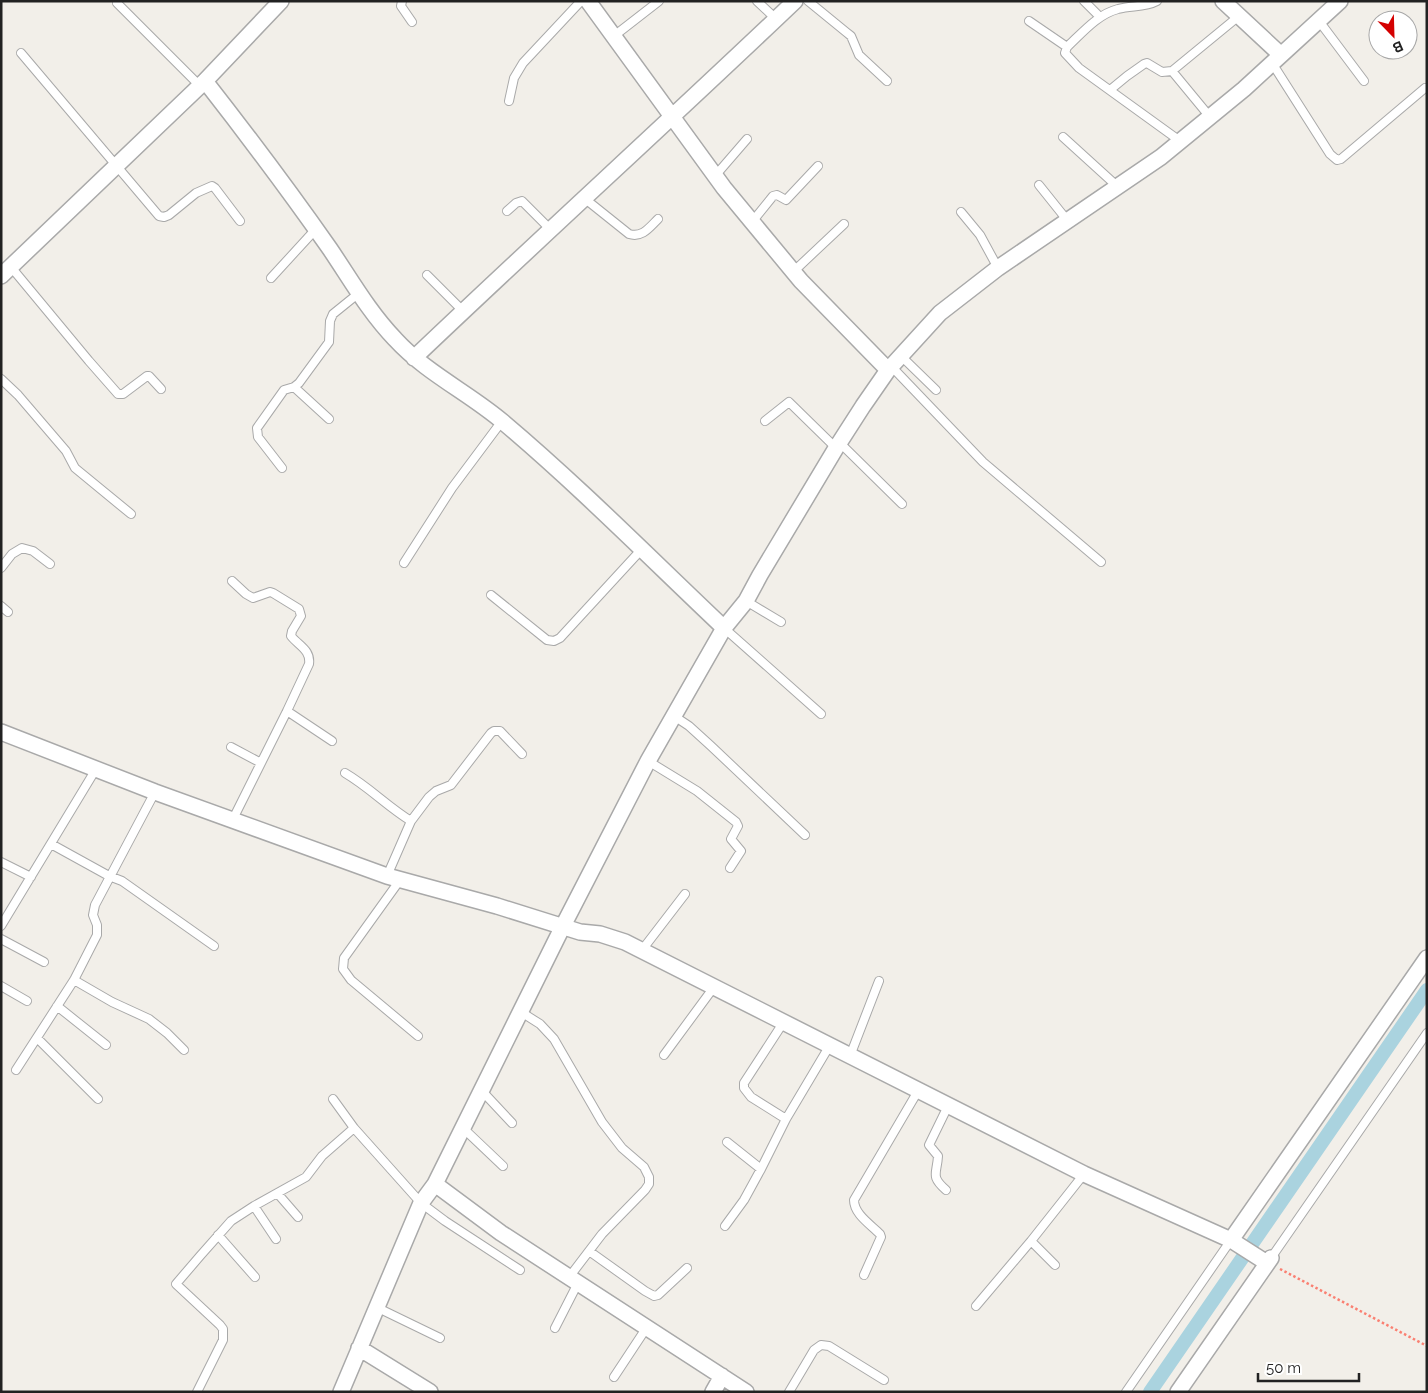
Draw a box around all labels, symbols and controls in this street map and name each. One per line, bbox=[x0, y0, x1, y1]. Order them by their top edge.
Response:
north arrow bbox=[1368, 10, 1418, 60]
text: B bbox=[1390, 38, 1406, 56]
scale bar bbox=[1258, 1350, 1359, 1382]
text: 50 m bbox=[1266, 1359, 1301, 1377]

